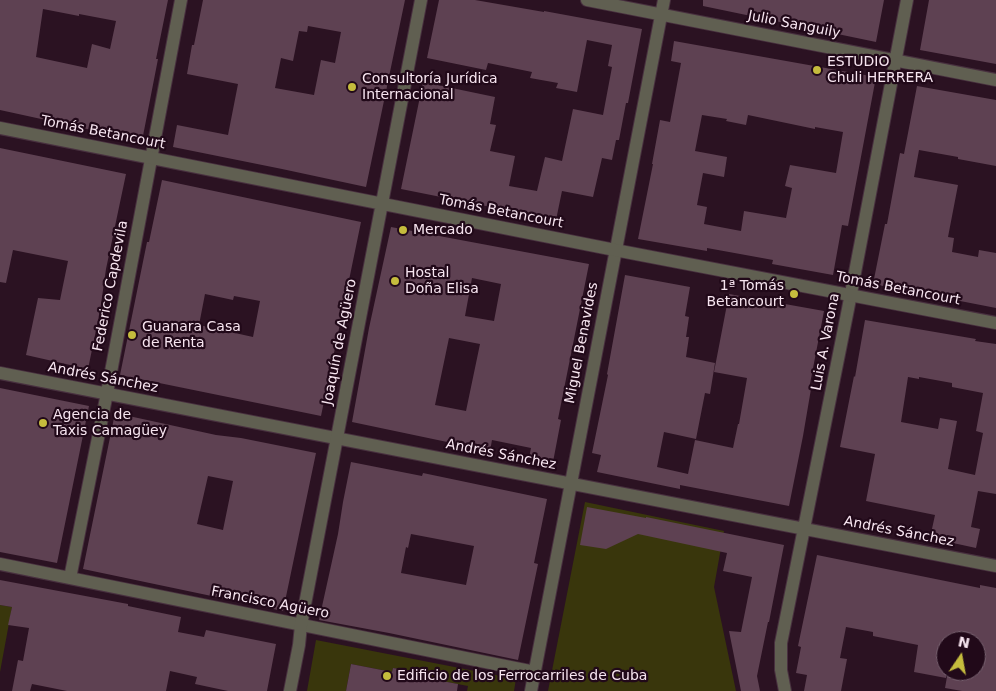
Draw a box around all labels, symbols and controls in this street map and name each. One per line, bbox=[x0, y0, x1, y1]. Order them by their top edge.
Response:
street label: Julio Sanguily bbox=[746, 8, 842, 42]
place label: ESTUDIO Chuli HERRERA bbox=[827, 54, 933, 86]
marker: ESTUDIO Chuli HERRERA bbox=[811, 64, 823, 76]
place label: Consultoría Jurídica Internacional bbox=[362, 71, 498, 104]
marker: Consultoría Jurídica Internacional bbox=[346, 81, 358, 93]
street label: Tomás Betancourt bbox=[39, 113, 167, 153]
street label: Tomás Betancourt bbox=[437, 192, 565, 232]
street label: Federico Capdevila bbox=[90, 219, 132, 353]
place label: Mercado bbox=[413, 222, 473, 238]
marker: Mercado bbox=[397, 224, 409, 236]
place label: Hostal Doña Elisa bbox=[405, 265, 479, 298]
street label: Tomás Betancourt bbox=[834, 269, 962, 309]
marker: Hostal Doña Elisa bbox=[389, 275, 401, 287]
street label: Joaquín de Agüero bbox=[320, 277, 360, 407]
place label: 1ª Tomás Betancourt bbox=[706, 278, 784, 310]
street label: Miguel Benavides bbox=[562, 281, 602, 405]
marker: 1ª Tomás Betancourt bbox=[788, 288, 800, 300]
street label: Luis A. Varona bbox=[808, 292, 844, 392]
place label: Guanara Casa de Renta bbox=[142, 319, 241, 352]
marker: Guanara Casa de Renta bbox=[126, 329, 138, 341]
street label: Andrés Sánchez bbox=[46, 359, 160, 397]
place label: Agencia de Taxis Camagüey bbox=[53, 407, 167, 440]
marker: Agencia de Taxis Camagüey bbox=[37, 417, 49, 429]
street label: Andrés Sánchez bbox=[444, 436, 558, 474]
street label: Andrés Sánchez bbox=[842, 513, 956, 551]
street label: Francisco Agüero bbox=[210, 583, 330, 623]
north arrow bbox=[936, 631, 986, 681]
text: N bbox=[957, 633, 971, 651]
place label: Edificio de los Ferrocarriles de Cuba bbox=[397, 668, 647, 684]
marker: Edificio de los Ferrocarriles de Cuba bbox=[381, 670, 393, 682]

